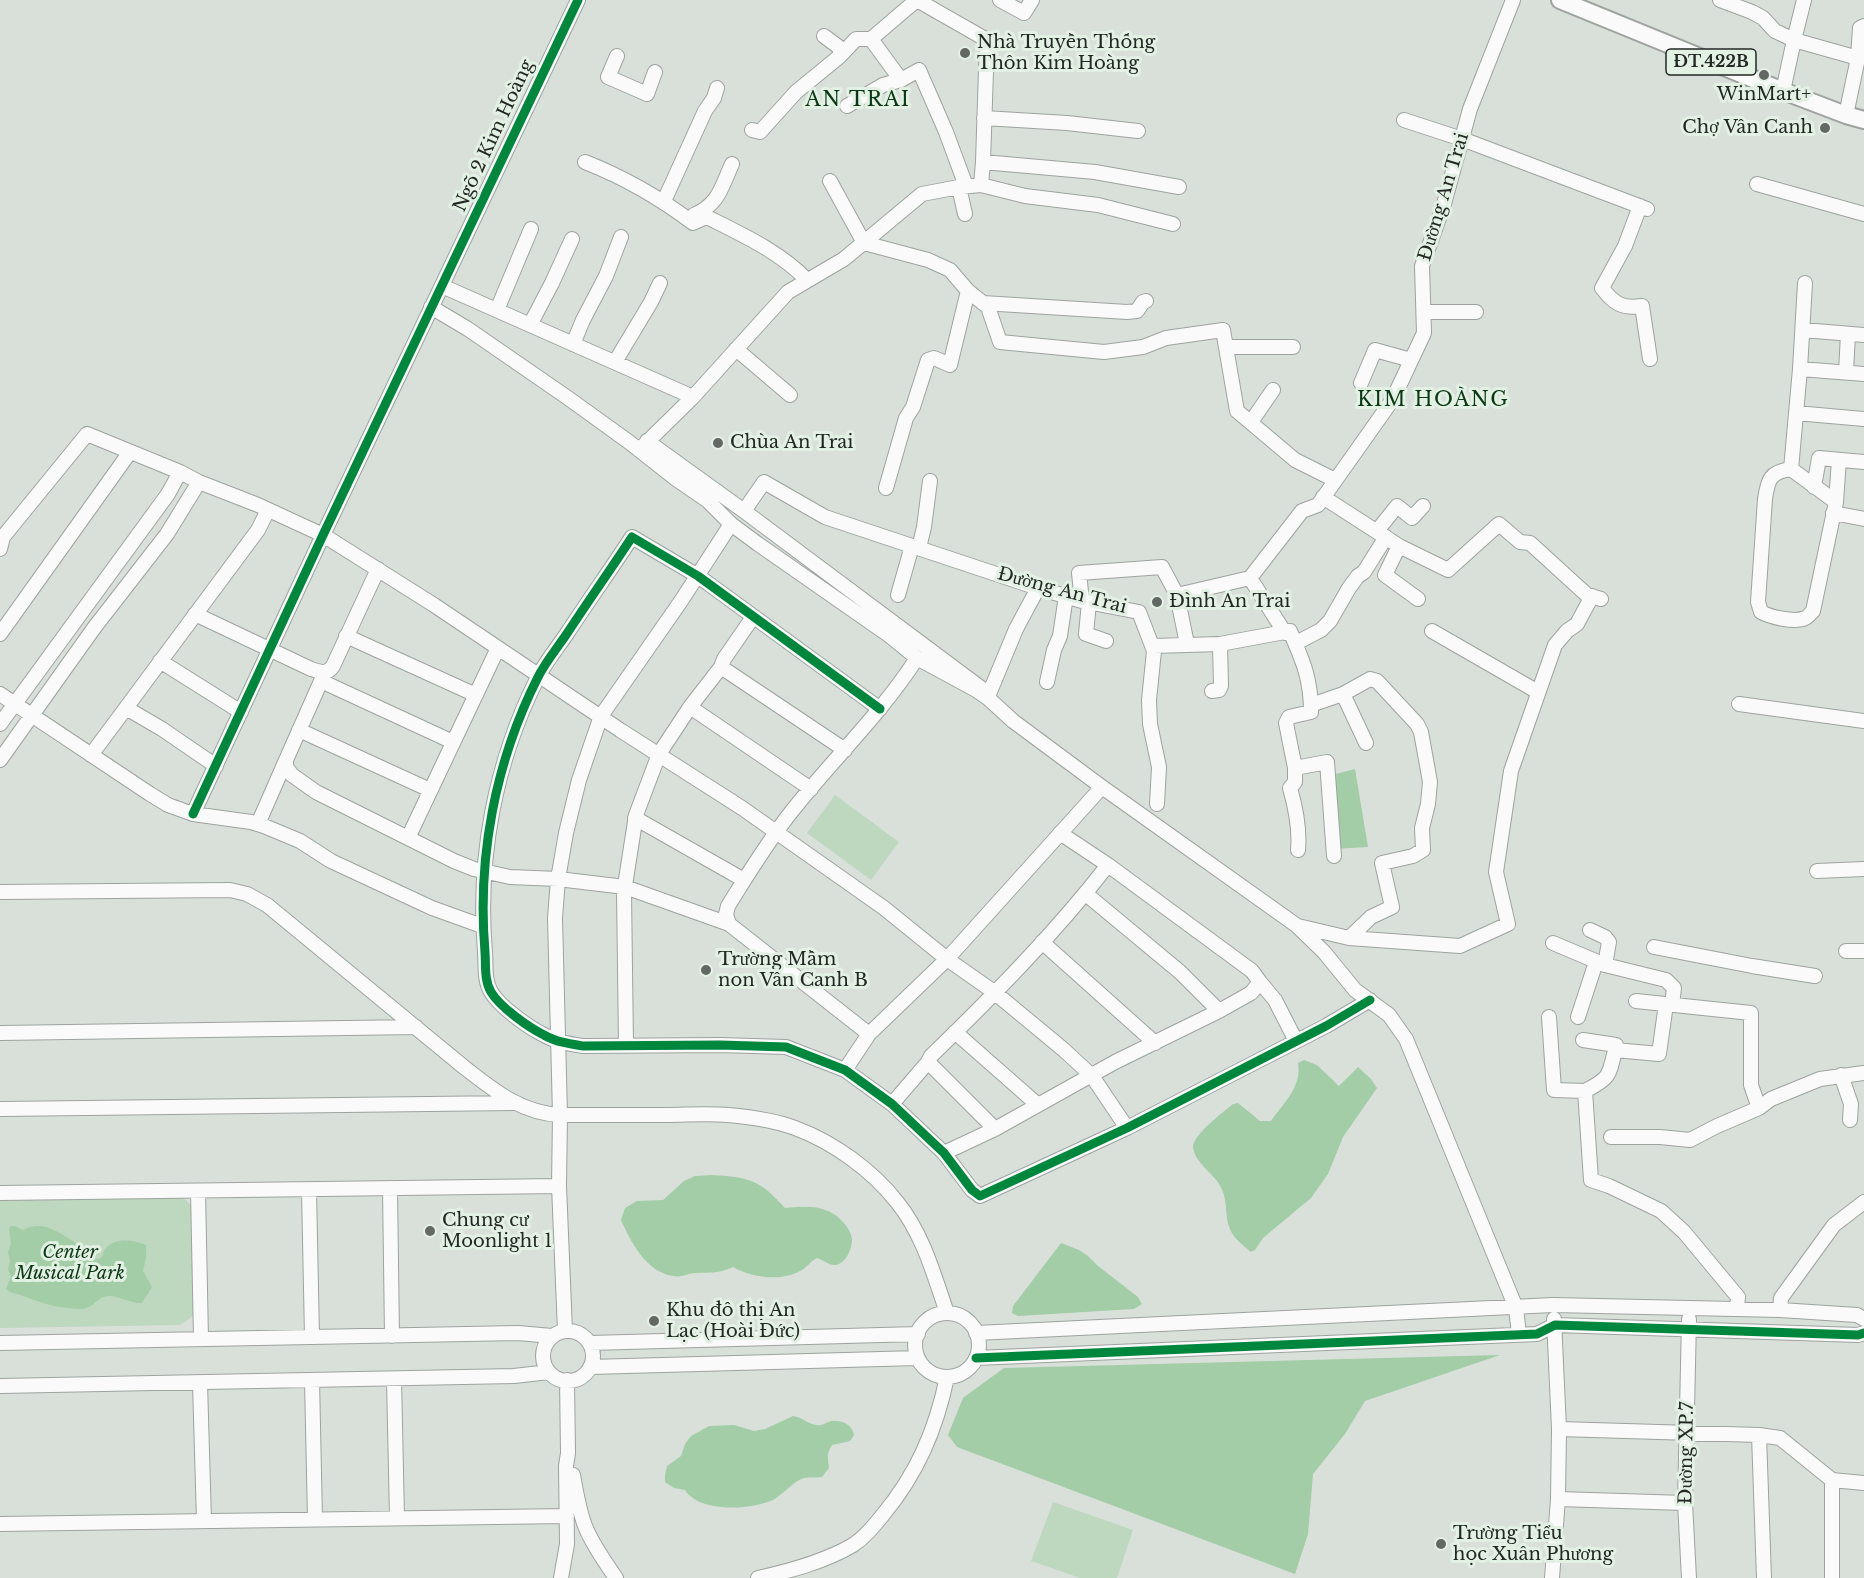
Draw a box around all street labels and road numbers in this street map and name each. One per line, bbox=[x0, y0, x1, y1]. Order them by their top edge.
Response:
road number: ĐT.422B bbox=[1666, 49, 1756, 75]
street label: Ngõ 2 Kim Hoàng bbox=[449, 57, 539, 215]
street label: Đường An Trai bbox=[1414, 130, 1474, 264]
street label: Đường An Trai bbox=[995, 563, 1129, 619]
street label: Đường XP.7 bbox=[1675, 1401, 1699, 1505]

